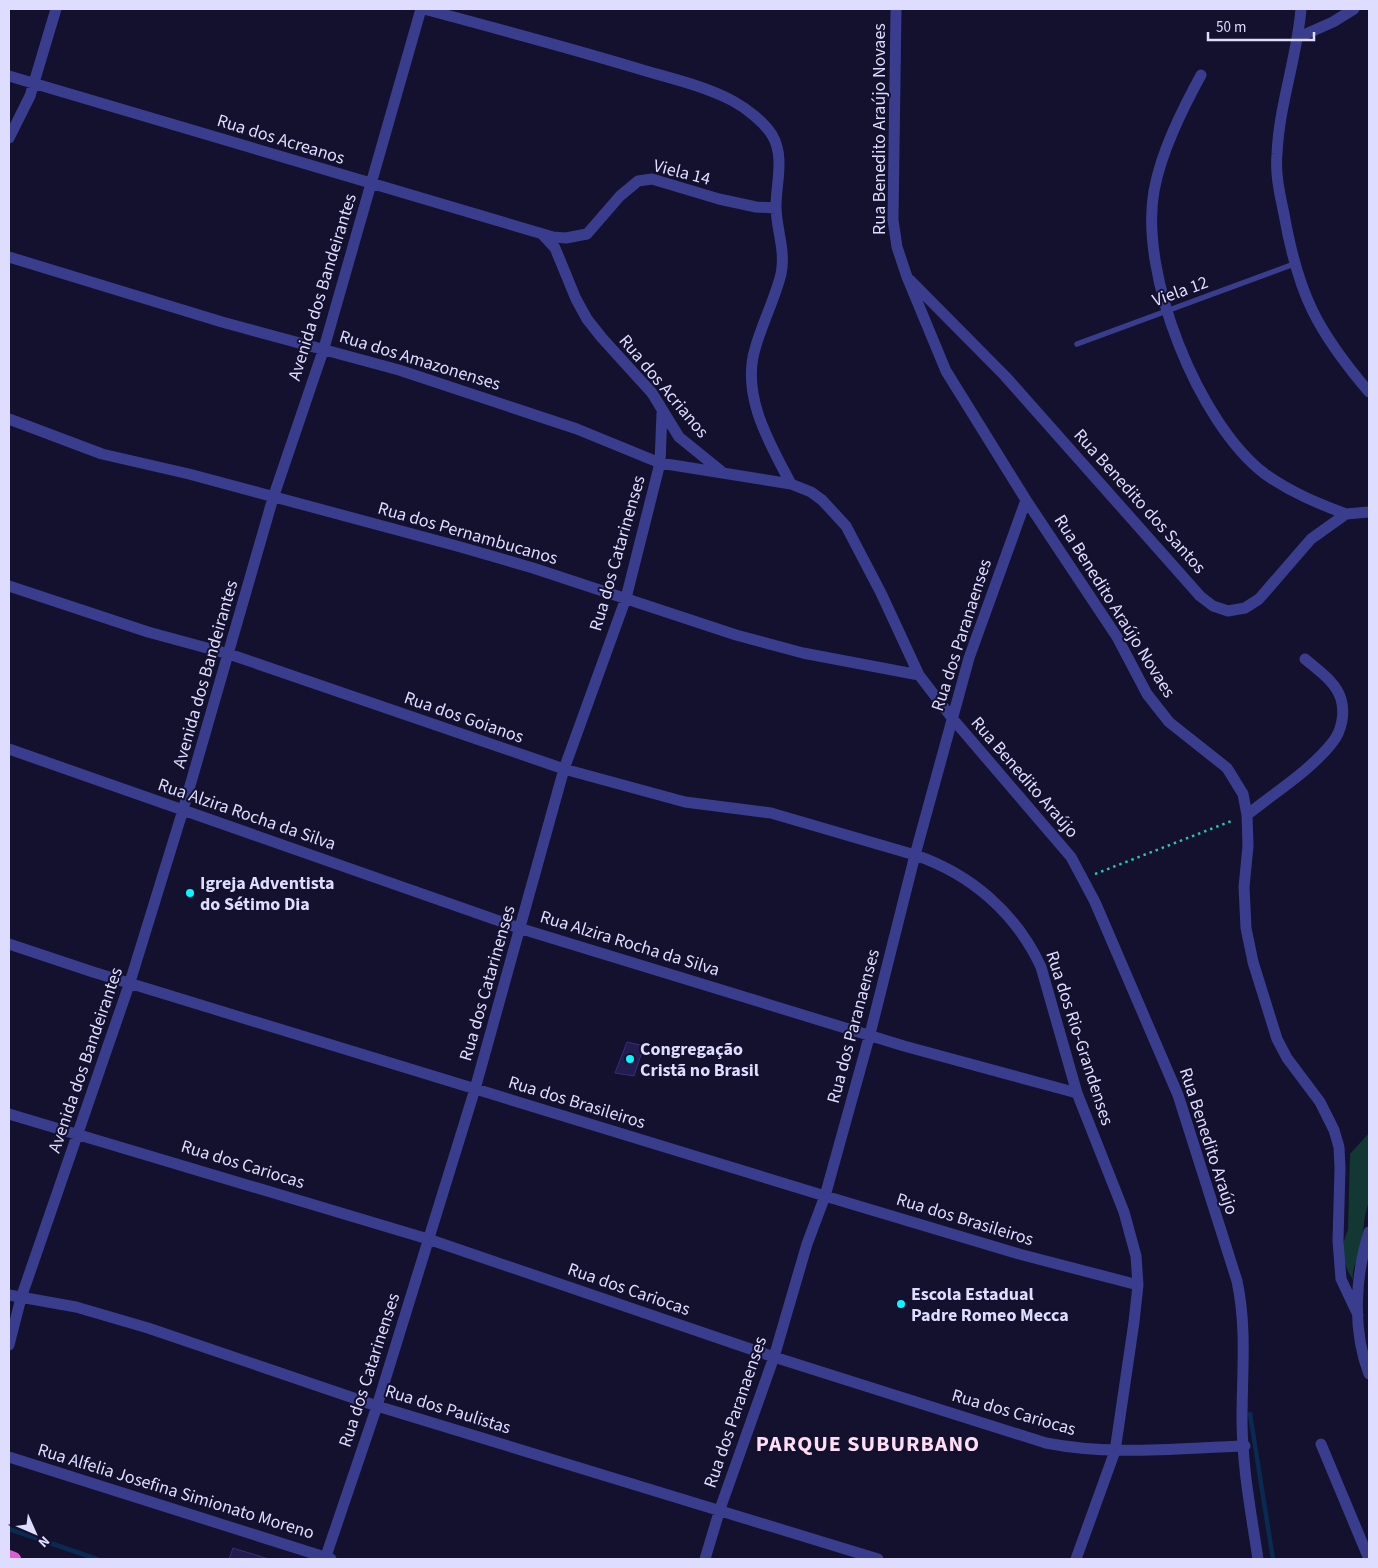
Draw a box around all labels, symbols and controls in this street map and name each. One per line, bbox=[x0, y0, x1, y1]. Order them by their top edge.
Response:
scale bar bbox=[1208, 10, 1314, 42]
text: 50 m bbox=[1216, 17, 1246, 38]
street label: Rua Benedito Araújo Novaes bbox=[867, 23, 892, 235]
street label: Rua dos Acreanos bbox=[214, 108, 348, 171]
street label: Viela 14 bbox=[651, 153, 713, 192]
street label: Avenida dos Bandeirantes bbox=[282, 190, 363, 384]
street label: Viela 12 bbox=[1149, 270, 1212, 313]
street label: Rua dos Amazonenses bbox=[336, 324, 503, 397]
street label: Rua dos Acrianos bbox=[613, 329, 714, 444]
street label: Rua Benedito dos Santos bbox=[1068, 423, 1212, 579]
street label: Rua dos Catarinenses bbox=[583, 472, 652, 634]
street label: Rua dos Pernambucanos bbox=[375, 496, 561, 571]
street label: Rua Benedito Araújo Novaes bbox=[1048, 510, 1181, 703]
street label: Rua dos Paranaenses bbox=[925, 556, 998, 714]
street label: Avenida dos Bandeirantes bbox=[167, 577, 244, 771]
street label: Rua dos Goianos bbox=[401, 685, 527, 750]
street label: Rua Benedito Araújo bbox=[965, 711, 1084, 843]
street label: Rua Alzira Rocha da Silva bbox=[155, 772, 339, 857]
place label: Igreja Adventista do Sétimo Dia bbox=[200, 871, 334, 917]
marker: Igreja Adventista do Sétimo Dia bbox=[184, 887, 196, 899]
street label: Rua dos Catarinenses bbox=[453, 902, 522, 1064]
street label: Rua Alzira Rocha da Silva bbox=[537, 904, 723, 983]
street label: Rua dos Paranaenses bbox=[821, 946, 886, 1106]
street label: Rua dos Rio-Grandenses bbox=[1039, 948, 1120, 1129]
street label: Avenida dos Bandeirantes bbox=[42, 964, 129, 1156]
place label: Congregação Cristã no Brasil bbox=[640, 1037, 759, 1083]
marker: Congregação Cristã no Brasil bbox=[624, 1053, 636, 1065]
street label: Rua Benedito Araújo bbox=[1173, 1064, 1244, 1218]
street label: Rua dos Brasileiros bbox=[505, 1070, 649, 1135]
street label: Rua dos Cariocas bbox=[178, 1134, 308, 1195]
street label: Rua dos Brasileiros bbox=[893, 1187, 1037, 1252]
street label: Rua dos Cariocas bbox=[564, 1257, 693, 1322]
place label: Escola Estadual Padre Romeo Mecca bbox=[911, 1282, 1069, 1328]
street label: Rua dos Catarinenses bbox=[333, 1290, 406, 1450]
marker: Escola Estadual Padre Romeo Mecca bbox=[895, 1298, 907, 1310]
street label: Rua dos Paranaenses bbox=[698, 1333, 773, 1491]
street label: Rua dos Paulistas bbox=[382, 1378, 514, 1440]
street label: Rua dos Cariocas bbox=[949, 1383, 1079, 1442]
district label: PARQUE SUBURBANO bbox=[756, 1428, 980, 1460]
street label: Rua Alfelia Josefina Simionato Moreno bbox=[34, 1437, 317, 1546]
north arrow bbox=[10, 1508, 60, 1558]
text: N bbox=[33, 1531, 54, 1552]

